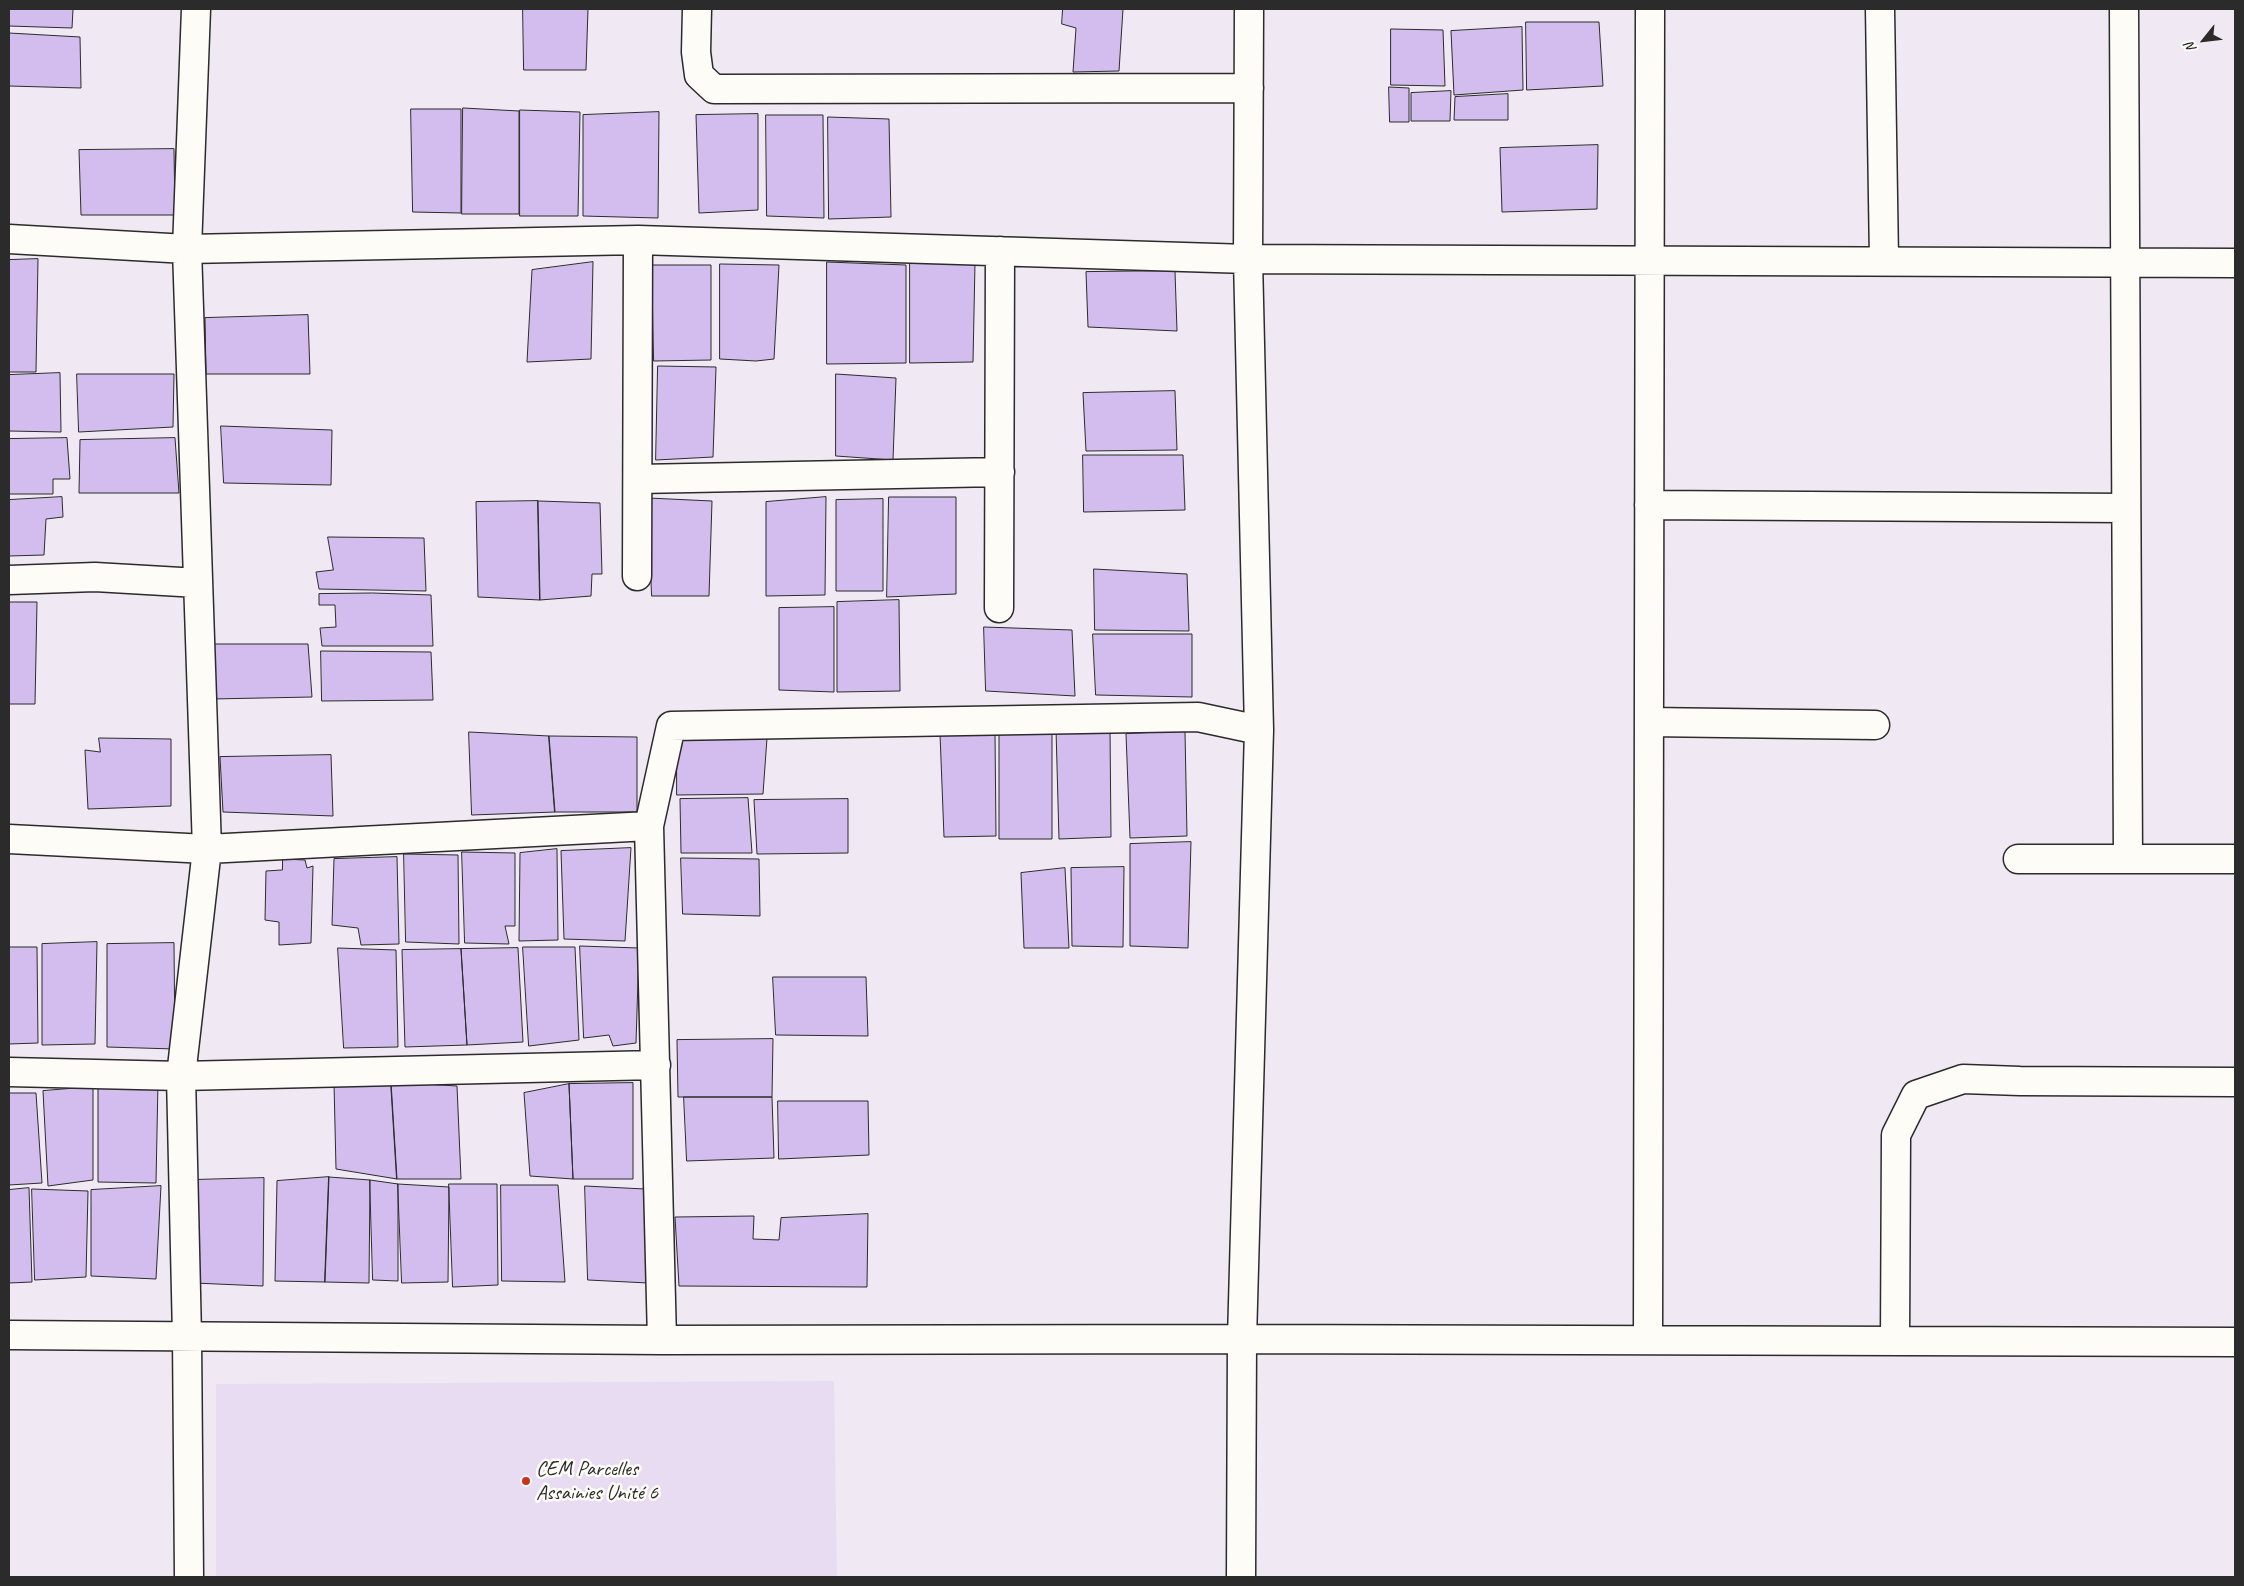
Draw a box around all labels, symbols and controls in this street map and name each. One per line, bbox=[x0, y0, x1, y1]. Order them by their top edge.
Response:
north arrow bbox=[2179, 15, 2229, 65]
text: N bbox=[2181, 40, 2200, 55]
place label: CEM Parcelles Assainies Unité 6 bbox=[536, 1456, 658, 1506]
marker: CEM Parcelles Assainies Unité 6 bbox=[520, 1475, 532, 1487]

